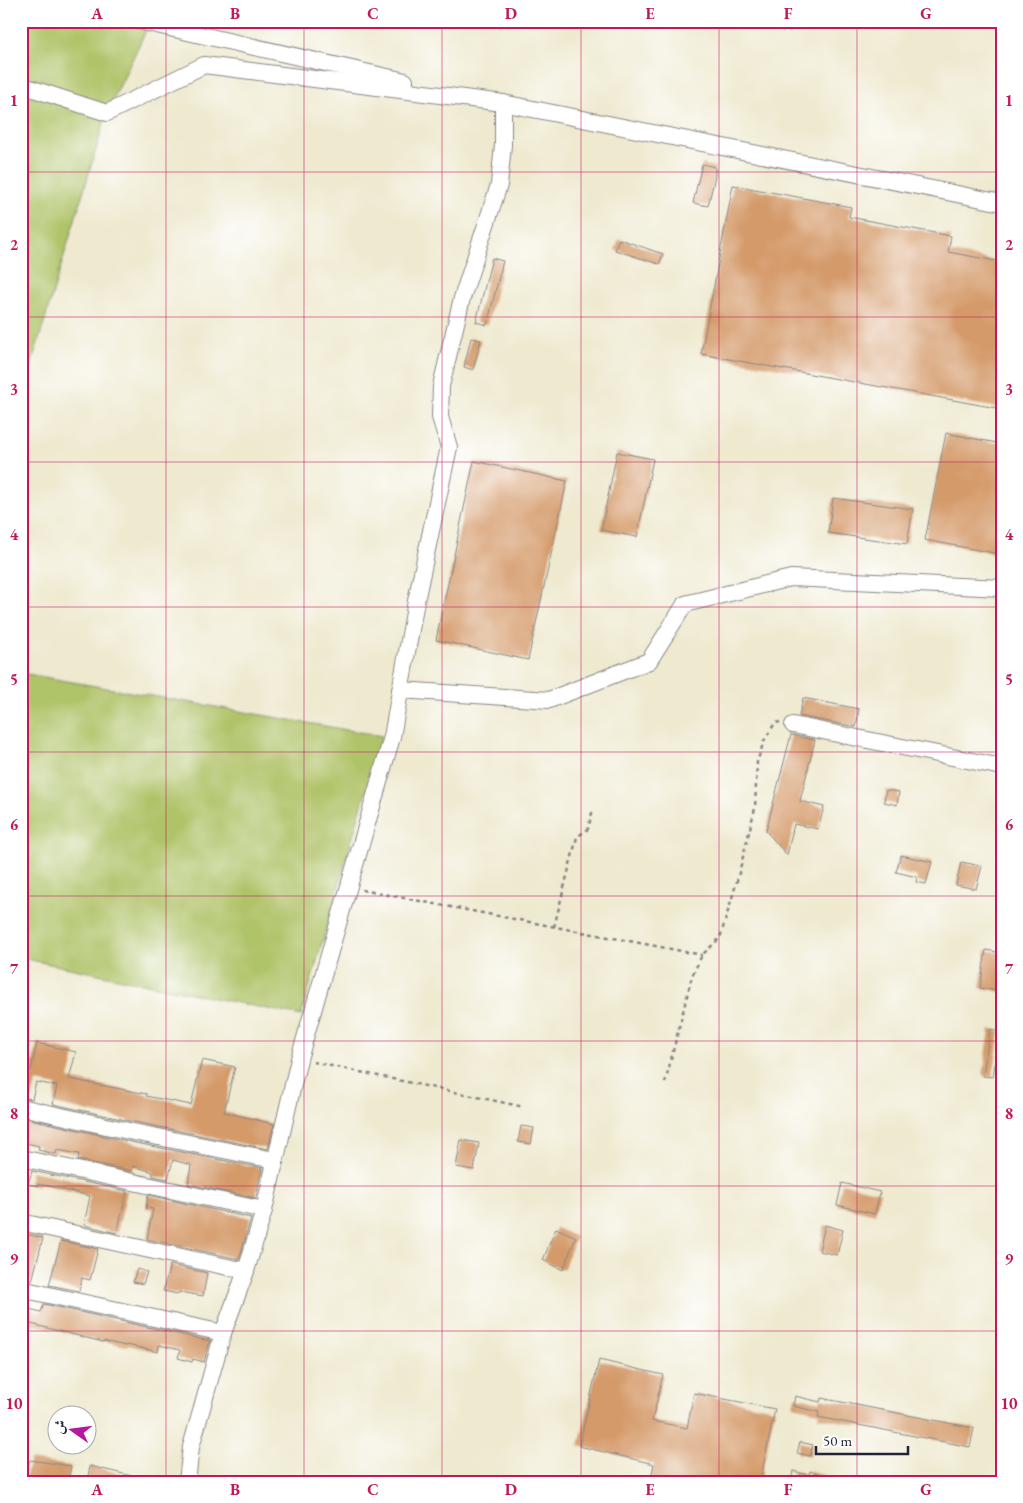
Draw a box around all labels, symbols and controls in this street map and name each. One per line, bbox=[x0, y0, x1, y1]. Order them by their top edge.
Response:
text: A bbox=[90, 3, 103, 24]
text: B bbox=[230, 3, 240, 24]
text: C bbox=[367, 3, 379, 24]
text: D bbox=[505, 3, 517, 24]
text: E bbox=[645, 3, 655, 24]
text: F bbox=[784, 3, 793, 24]
text: G bbox=[920, 3, 932, 24]
text: 1 bbox=[10, 90, 18, 111]
text: 1 bbox=[1005, 90, 1013, 111]
text: 2 bbox=[10, 234, 19, 255]
text: 2 bbox=[1005, 234, 1014, 255]
text: 3 bbox=[10, 379, 18, 400]
text: 3 bbox=[1005, 379, 1013, 400]
text: 4 bbox=[10, 524, 19, 545]
text: 4 bbox=[1005, 524, 1014, 545]
text: 5 bbox=[10, 669, 18, 690]
text: 5 bbox=[1005, 669, 1013, 690]
text: 6 bbox=[10, 814, 19, 835]
text: 6 bbox=[1005, 814, 1014, 835]
text: 7 bbox=[10, 958, 19, 979]
text: 7 bbox=[1005, 958, 1014, 979]
text: 8 bbox=[10, 1103, 18, 1124]
text: 8 bbox=[1005, 1103, 1013, 1124]
text: 9 bbox=[10, 1248, 19, 1269]
text: 9 bbox=[1005, 1248, 1014, 1269]
text: 10 bbox=[6, 1393, 23, 1414]
text: 10 bbox=[1001, 1393, 1018, 1414]
north arrow bbox=[48, 1406, 98, 1456]
text: ش bbox=[49, 1418, 70, 1436]
scale bar bbox=[816, 1423, 908, 1455]
text: 50 m bbox=[823, 1431, 852, 1450]
text: A bbox=[90, 1479, 103, 1500]
text: B bbox=[230, 1479, 240, 1500]
text: C bbox=[367, 1479, 379, 1500]
text: D bbox=[505, 1479, 517, 1500]
text: E bbox=[645, 1479, 655, 1500]
text: F bbox=[784, 1479, 793, 1500]
text: G bbox=[920, 1479, 932, 1500]

